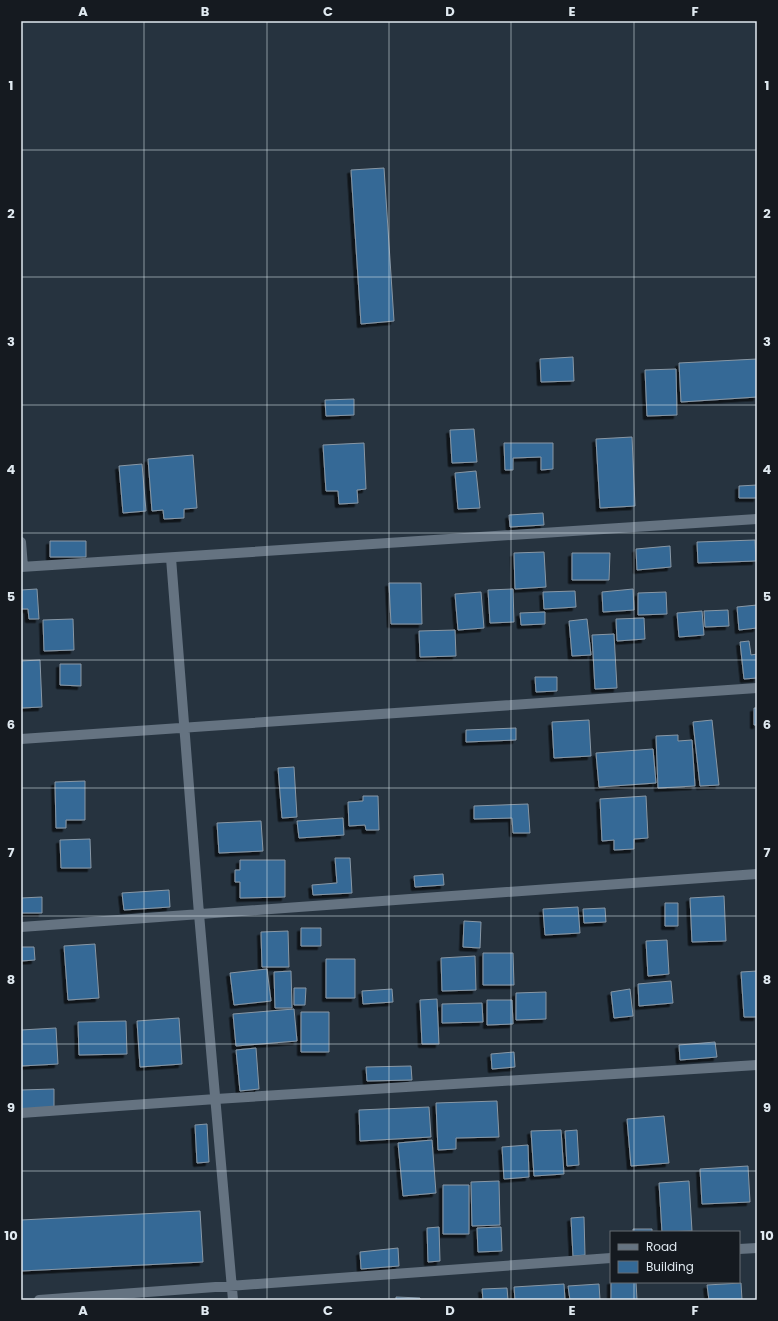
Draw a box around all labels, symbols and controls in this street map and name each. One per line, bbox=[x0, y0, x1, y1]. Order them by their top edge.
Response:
text: A bbox=[78, 2, 88, 21]
text: B bbox=[201, 2, 210, 21]
text: C bbox=[323, 2, 333, 21]
text: D bbox=[445, 2, 455, 21]
text: E bbox=[568, 2, 576, 21]
text: F bbox=[691, 2, 699, 21]
text: 1 bbox=[9, 76, 13, 95]
text: 1 bbox=[765, 76, 769, 95]
text: 2 bbox=[7, 204, 15, 223]
text: 2 bbox=[763, 204, 771, 223]
text: 3 bbox=[7, 332, 15, 351]
text: 3 bbox=[763, 332, 771, 351]
text: 4 bbox=[7, 460, 16, 479]
text: 4 bbox=[763, 460, 772, 479]
text: 5 bbox=[7, 587, 15, 606]
text: 5 bbox=[763, 587, 771, 606]
text: 6 bbox=[7, 715, 15, 734]
text: 6 bbox=[763, 715, 771, 734]
text: 7 bbox=[8, 843, 15, 862]
text: 7 bbox=[764, 843, 771, 862]
text: 8 bbox=[7, 970, 15, 989]
text: 8 bbox=[763, 970, 771, 989]
text: 9 bbox=[7, 1098, 15, 1117]
text: 9 bbox=[763, 1098, 771, 1117]
text: 10 bbox=[4, 1226, 18, 1245]
text: 10 bbox=[760, 1226, 774, 1245]
legend bbox=[610, 1231, 740, 1283]
text: Road bbox=[646, 1238, 677, 1255]
text: Building bbox=[646, 1258, 694, 1275]
text: A bbox=[78, 1301, 88, 1320]
text: B bbox=[201, 1301, 210, 1320]
text: C bbox=[323, 1301, 333, 1320]
text: D bbox=[445, 1301, 455, 1320]
text: E bbox=[568, 1301, 576, 1320]
text: F bbox=[691, 1301, 699, 1320]

